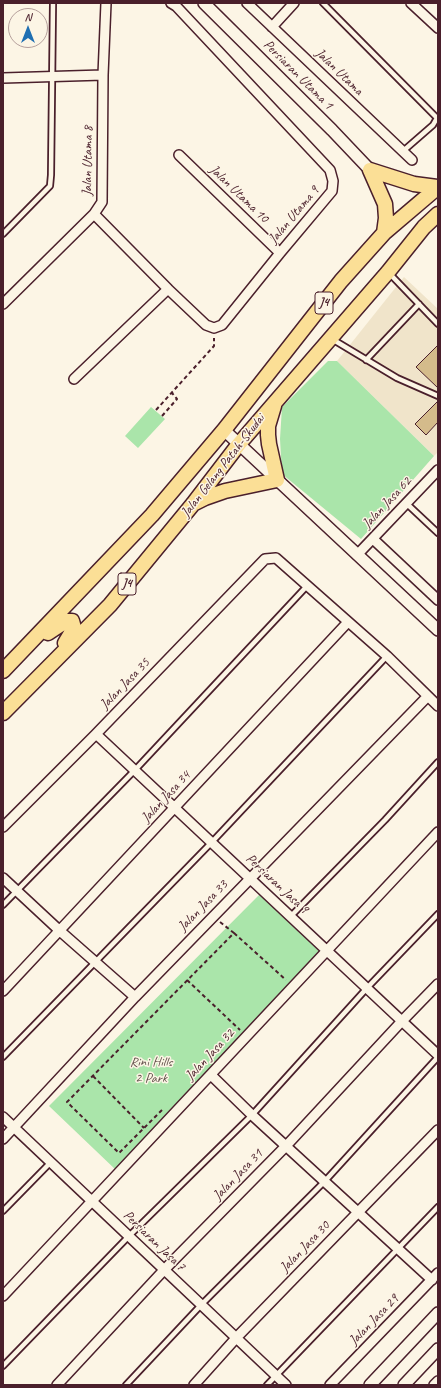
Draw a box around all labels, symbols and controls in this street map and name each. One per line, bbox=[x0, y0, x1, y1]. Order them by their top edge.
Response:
north arrow bbox=[8, 8, 48, 48]
text: N bbox=[25, 10, 31, 24]
street label: Persiaran Utama 1 bbox=[260, 37, 336, 113]
street label: Jalan Utama bbox=[311, 45, 367, 99]
street label: Jalan Utama 8 bbox=[79, 126, 97, 196]
street label: Jalan Utama 10 bbox=[206, 161, 272, 227]
street label: Jalan Utama 9 bbox=[265, 183, 323, 247]
road number: J4 bbox=[315, 292, 333, 314]
street label: Jalan Gelang Patah-Skudai bbox=[177, 411, 269, 521]
street label: Jalan Jasa 62 bbox=[359, 474, 415, 532]
road number: J4 bbox=[118, 573, 136, 595]
street label: Jalan Jasa 35 bbox=[97, 655, 153, 713]
street label: Jalan Jasa 34 bbox=[138, 768, 194, 826]
street label: Persiaran Jasa 9 bbox=[242, 851, 312, 917]
street label: Jalan Jasa 33 bbox=[175, 877, 231, 935]
street label: Jalan Jasa 32 bbox=[182, 1026, 238, 1084]
park label: Rini Hills 2 Park bbox=[130, 1054, 172, 1086]
street label: Jalan Jasa 31 bbox=[210, 1146, 266, 1204]
street label: Persiaran Jasa 7 bbox=[119, 1207, 189, 1275]
street label: Jalan Jasa 30 bbox=[277, 1218, 333, 1276]
street label: Jalan Jasa 29 bbox=[346, 1291, 402, 1349]

